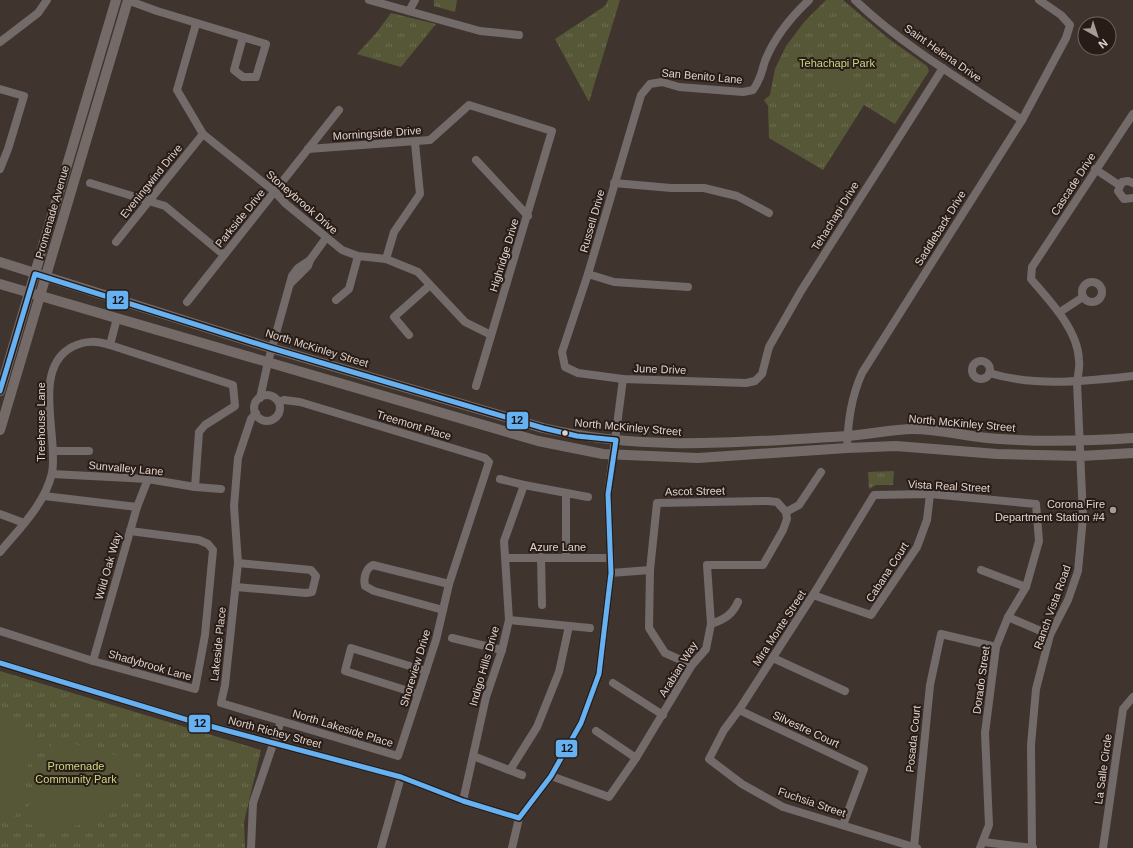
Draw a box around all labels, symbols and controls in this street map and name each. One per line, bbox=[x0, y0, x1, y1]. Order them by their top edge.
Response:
north arrow bbox=[1077, 16, 1117, 56]
street label: Saint Helena Drive bbox=[902, 22, 984, 84]
text: N bbox=[1096, 37, 1110, 51]
park label: Tehachapi Park bbox=[799, 57, 875, 69]
street label: San Benito Lane bbox=[661, 66, 743, 86]
street label: Morningside Drive bbox=[332, 124, 422, 142]
street label: Eveningwind Drive bbox=[118, 142, 184, 220]
street label: Cascade Drive bbox=[1048, 150, 1098, 218]
street label: Promenade Avenue bbox=[33, 164, 71, 260]
street label: Stoneybrook Drive bbox=[264, 168, 340, 236]
street label: Tehachapi Drive bbox=[809, 179, 861, 253]
street label: Parkside Drive bbox=[213, 186, 267, 250]
street label: Russell Drive bbox=[577, 188, 607, 254]
street label: Saddleback Drive bbox=[912, 188, 968, 268]
street label: Highridge Drive bbox=[487, 217, 521, 293]
line badge: 12 bbox=[106, 290, 129, 310]
text: 12 bbox=[112, 294, 124, 306]
street label: North McKinley Street bbox=[264, 327, 370, 369]
street label: June Drive bbox=[634, 362, 686, 376]
street label: Treehouse Lane bbox=[35, 382, 47, 462]
street label: Treemont Place bbox=[375, 408, 453, 442]
line badge: 12 bbox=[506, 411, 529, 430]
street label: North McKinley Street bbox=[908, 412, 1016, 434]
text: 12 bbox=[511, 414, 523, 426]
street label: North McKinley Street bbox=[574, 416, 682, 438]
unlabelled marker bbox=[560, 428, 570, 438]
street label: Sunvalley Lane bbox=[88, 459, 164, 477]
street label: Vista Real Street bbox=[908, 478, 990, 494]
street label: Ascot Street bbox=[665, 484, 725, 498]
place label: Corona Fire Department Station #4 bbox=[995, 498, 1105, 523]
marker: Corona Fire Department Station #4 bbox=[1108, 505, 1118, 515]
street label: Wild Oak Way bbox=[93, 531, 123, 601]
street label: Cabana Court bbox=[863, 540, 911, 604]
street label: Azure Lane bbox=[530, 541, 586, 553]
street label: Ranch Vista Road bbox=[1031, 563, 1073, 651]
street label: Mira Monte Street bbox=[750, 588, 808, 668]
street label: Lakeside Place bbox=[208, 606, 228, 682]
street label: Indigo Hills Drive bbox=[467, 625, 501, 707]
street label: Shoreview Drive bbox=[398, 628, 432, 708]
street label: Arabian Way bbox=[656, 639, 700, 699]
street label: Dorado Street bbox=[970, 645, 992, 715]
street label: Shadybrook Lane bbox=[107, 647, 193, 683]
street label: Posada Court bbox=[904, 705, 922, 773]
street label: North Lakeside Place bbox=[291, 707, 395, 749]
street label: Silvestre Court bbox=[771, 708, 841, 750]
line badge: 12 bbox=[188, 714, 211, 733]
street label: North Richey Street bbox=[227, 714, 323, 750]
text: 12 bbox=[194, 717, 206, 729]
street label: La Salle Circle bbox=[1092, 733, 1114, 805]
line badge: 12 bbox=[555, 739, 578, 758]
text: 12 bbox=[561, 742, 573, 754]
park label: Promenade Community Park bbox=[35, 760, 117, 785]
street label: Fuchsia Street bbox=[777, 785, 847, 819]

